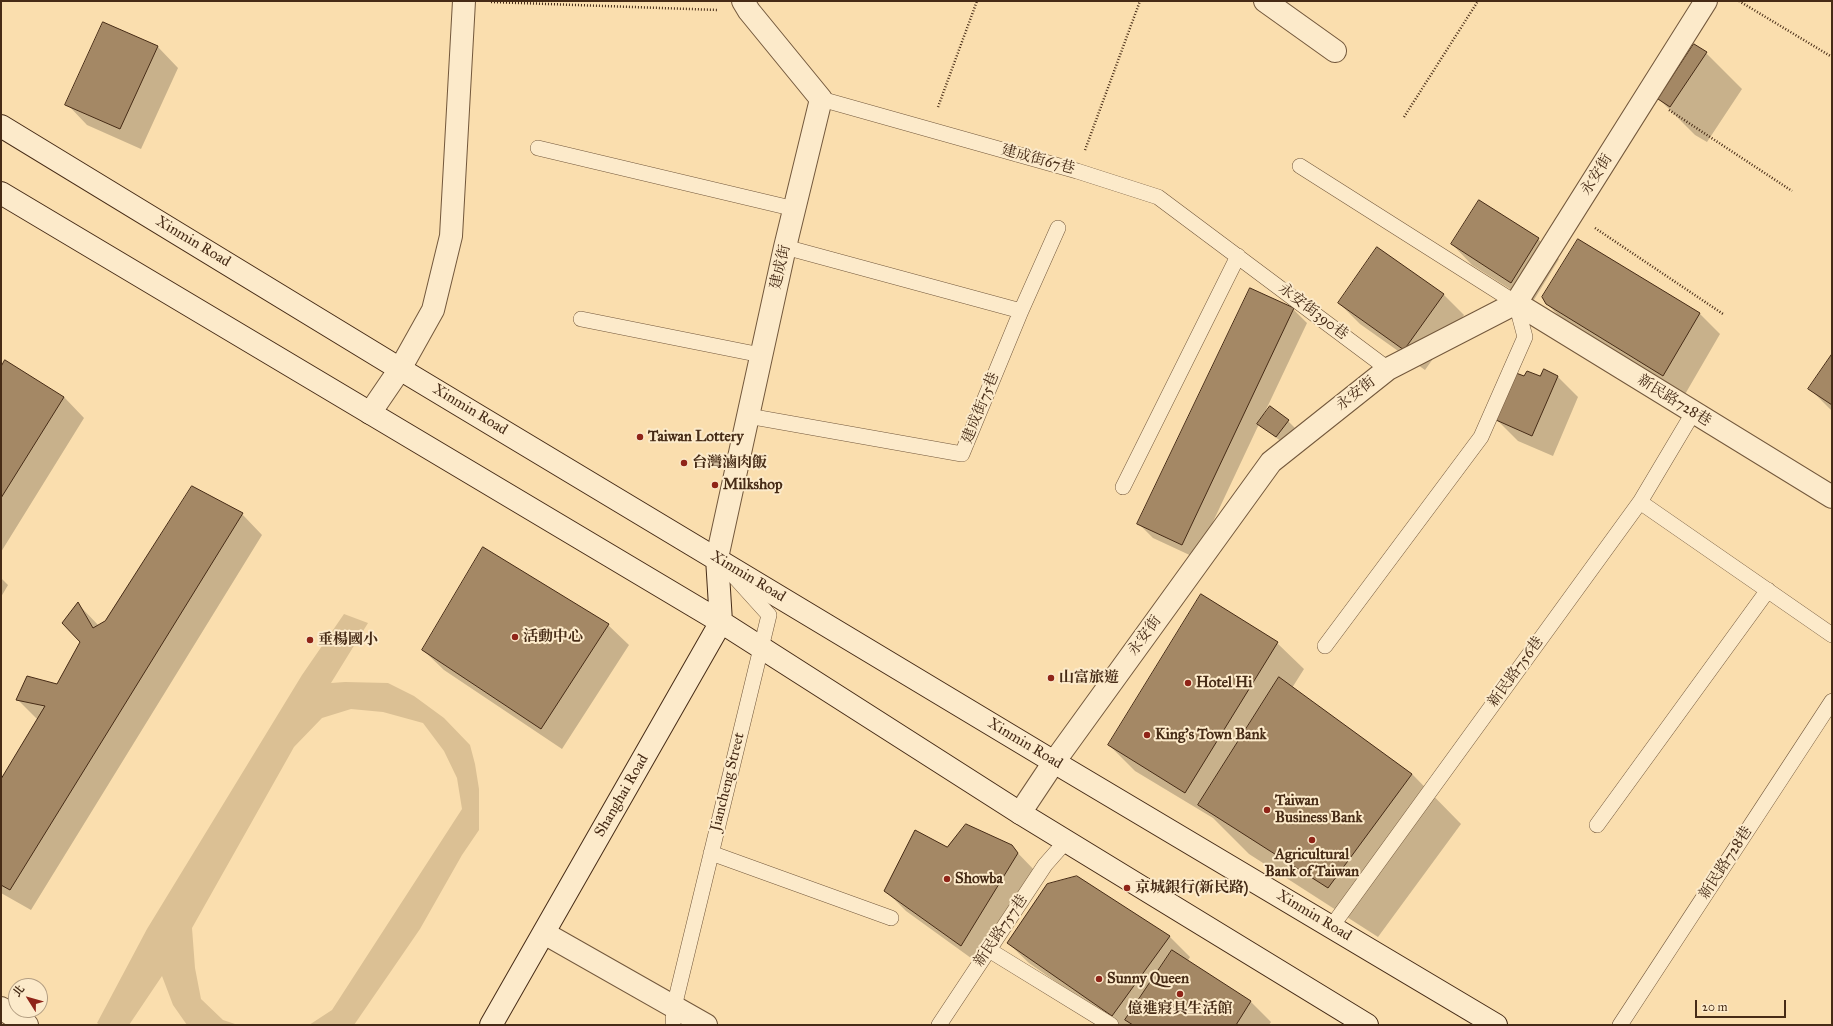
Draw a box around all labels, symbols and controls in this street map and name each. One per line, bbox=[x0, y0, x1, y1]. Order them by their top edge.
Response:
street label: 建成街67巷 bbox=[999, 142, 1077, 178]
street label: 永安街 bbox=[1577, 151, 1617, 199]
street label: Xinmin Road bbox=[152, 213, 234, 271]
street label: 建成街 bbox=[767, 243, 795, 291]
street label: 永安街390巷 bbox=[1275, 280, 1351, 344]
street label: 建成街75巷 bbox=[959, 370, 1003, 446]
street label: 新民路728巷 bbox=[1634, 371, 1714, 431]
street label: 永安街 bbox=[1333, 373, 1379, 415]
street label: Xinmin Road bbox=[429, 381, 511, 439]
place label: Taiwan Lottery bbox=[648, 428, 743, 446]
marker: Taiwan Lottery bbox=[635, 432, 645, 442]
place label: 台灣滷肉飯 bbox=[692, 454, 767, 472]
marker: 台灣滷肉飯 bbox=[679, 458, 689, 468]
place label: Milkshop bbox=[723, 476, 783, 494]
marker: Milkshop bbox=[710, 480, 720, 490]
street label: Xinmin Road bbox=[707, 548, 789, 606]
street label: 永安街 bbox=[1124, 613, 1166, 659]
place label: 活動中心 bbox=[523, 628, 583, 646]
place label: 垂楊國小 bbox=[318, 631, 378, 649]
marker: 活動中心 bbox=[510, 632, 520, 642]
street label: 新民路756巷 bbox=[1484, 633, 1548, 711]
marker: 垂楊國小 bbox=[305, 635, 315, 645]
place label: 山富旅遊 bbox=[1059, 669, 1119, 687]
marker: 山富旅遊 bbox=[1046, 673, 1056, 683]
place label: Hotel Hi bbox=[1196, 674, 1252, 692]
marker: Hotel Hi bbox=[1183, 678, 1193, 688]
street label: Xinmin Road bbox=[984, 715, 1066, 773]
place label: King's Town Bank bbox=[1155, 726, 1266, 744]
marker: King's Town Bank bbox=[1142, 730, 1152, 740]
street label: Jiancheng Street bbox=[707, 731, 749, 833]
street label: Shanghai Road bbox=[591, 751, 653, 841]
place label: Taiwan Business Bank bbox=[1275, 792, 1362, 827]
marker: Taiwan Business Bank bbox=[1262, 805, 1272, 815]
street label: 新民路728巷 bbox=[1696, 823, 1756, 903]
marker: Agricultural Bank of Taiwan bbox=[1307, 835, 1317, 845]
place label: Agricultural Bank of Taiwan bbox=[1265, 846, 1359, 881]
place label: Showba bbox=[955, 870, 1003, 888]
marker: Showba bbox=[942, 874, 952, 884]
place label: 京城銀行(新民路) bbox=[1135, 879, 1248, 897]
marker: 京城銀行(新民路) bbox=[1122, 883, 1132, 893]
street label: Xinmin Road bbox=[1273, 887, 1355, 945]
street label: 新民路757巷 bbox=[970, 892, 1032, 970]
place label: Sunny Queen bbox=[1107, 970, 1189, 988]
marker: Sunny Queen bbox=[1094, 974, 1104, 984]
north arrow bbox=[8, 978, 48, 1018]
text: 北 bbox=[10, 983, 27, 999]
marker: 億進寢具生活館 bbox=[1175, 989, 1185, 999]
scale bar bbox=[1697, 992, 1788, 1018]
place label: 億進寢具生活館 bbox=[1128, 1000, 1232, 1018]
text: 20 m bbox=[1702, 1000, 1728, 1014]

